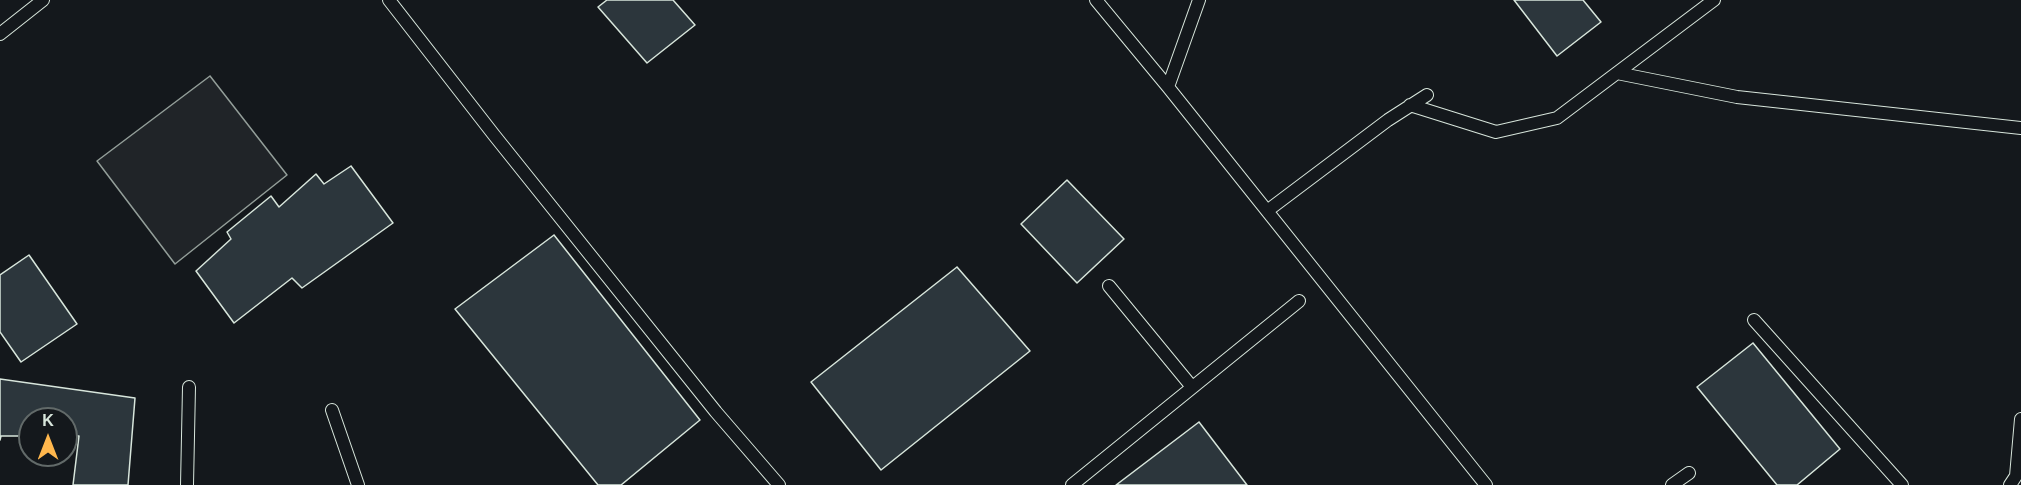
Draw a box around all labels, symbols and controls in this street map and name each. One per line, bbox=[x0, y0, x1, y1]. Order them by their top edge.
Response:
north arrow bbox=[18, 407, 78, 467]
text: K bbox=[42, 412, 54, 429]

